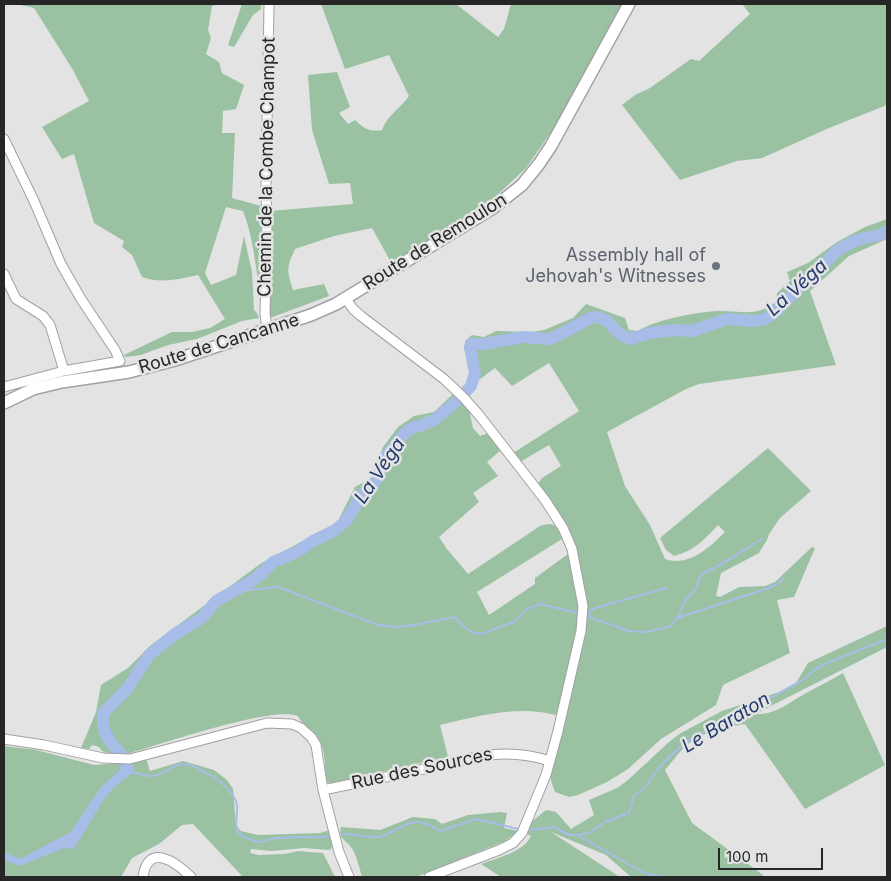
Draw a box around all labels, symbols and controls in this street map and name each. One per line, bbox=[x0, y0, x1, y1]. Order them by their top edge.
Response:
street label: Chemin de la Combe Champot bbox=[254, 37, 280, 297]
street label: Route de Remoulon bbox=[359, 189, 511, 295]
place label: Assembly hall of Jehovah's Witnesses bbox=[525, 245, 706, 288]
water label: La Véga bbox=[762, 255, 832, 321]
marker: Assembly hall of Jehovah's Witnesses bbox=[710, 260, 722, 272]
street label: Route de Cancanne bbox=[136, 309, 302, 379]
water label: La Véga bbox=[350, 434, 410, 508]
water label: Le Baraton bbox=[678, 688, 774, 758]
street label: Rue des Sources bbox=[350, 744, 494, 794]
scale bar bbox=[721, 838, 826, 870]
text: 100 m bbox=[726, 847, 768, 866]

